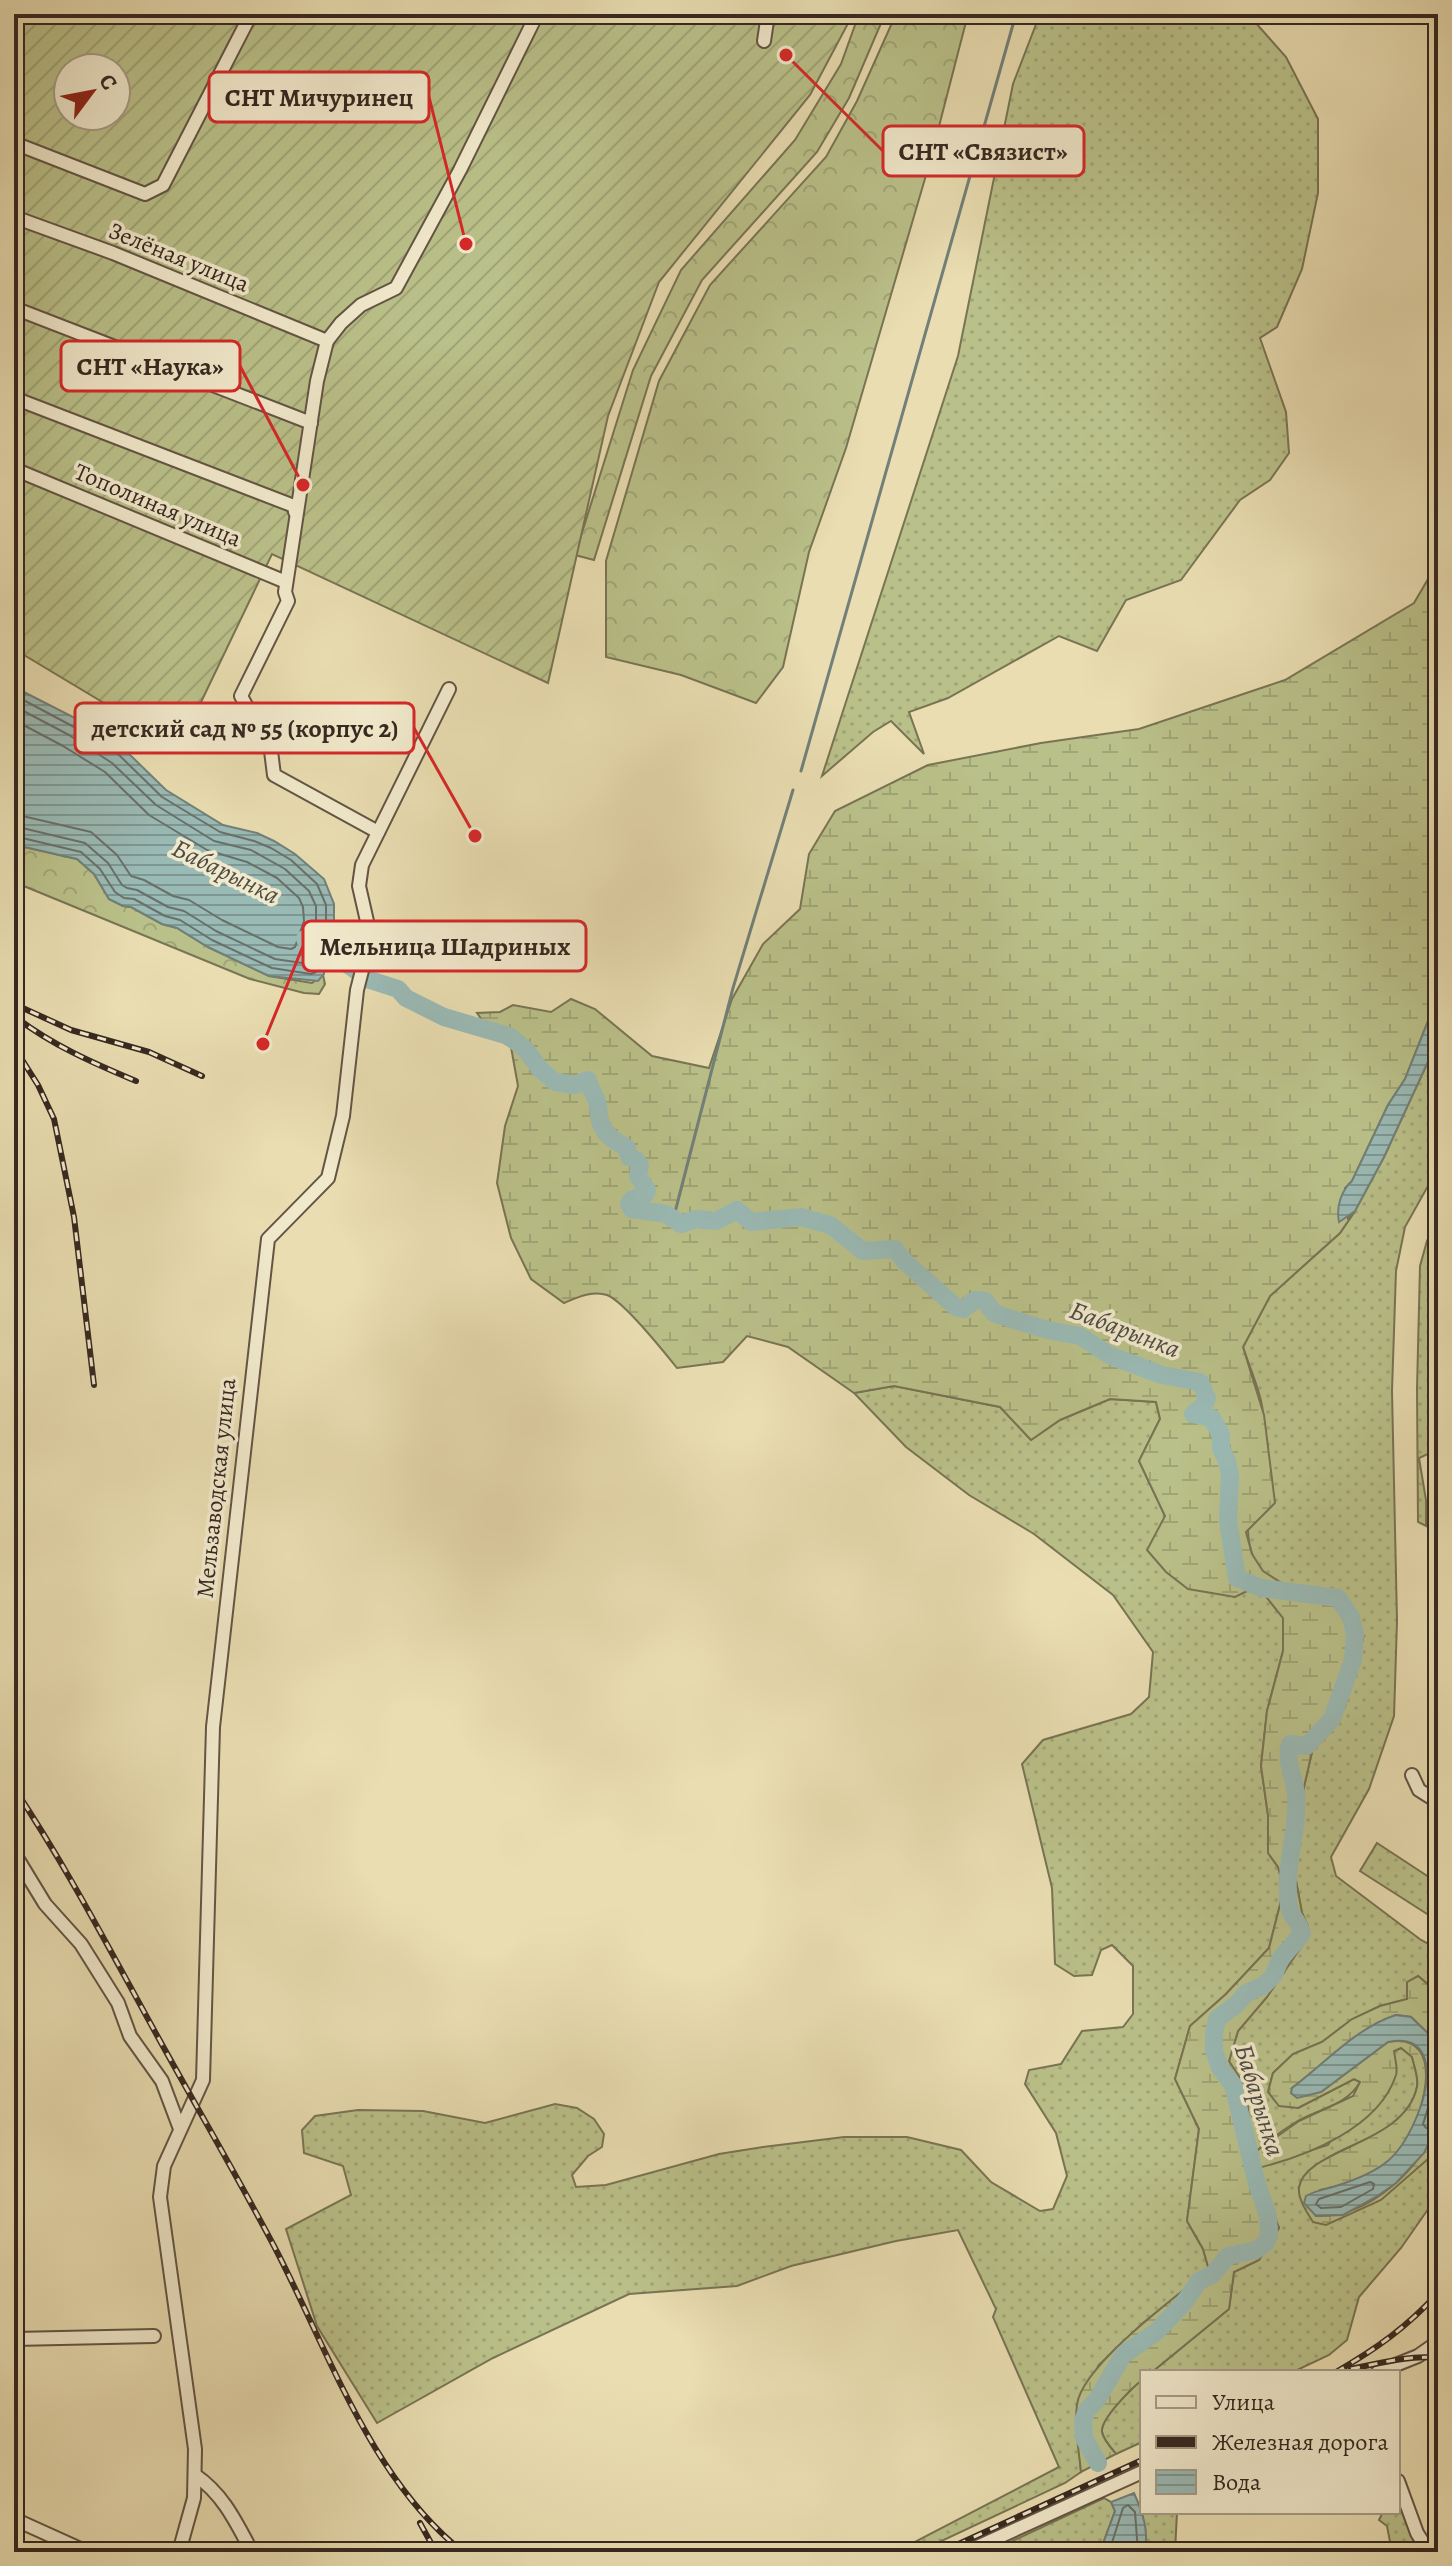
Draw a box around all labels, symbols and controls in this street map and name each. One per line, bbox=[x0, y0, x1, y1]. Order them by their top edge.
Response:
north arrow bbox=[52, 52, 132, 132]
text: С bbox=[92, 68, 124, 96]
callout: СНТ Мичуринец bbox=[209, 72, 429, 122]
text: СНТ Мичуринец bbox=[225, 80, 414, 115]
callout: СНТ «Связист» bbox=[883, 126, 1084, 176]
text: СНТ «Связист» bbox=[898, 134, 1068, 169]
street label: Зелёная улица bbox=[104, 214, 254, 300]
callout: СНТ «Наука» bbox=[61, 341, 240, 391]
text: СНТ «Наука» bbox=[76, 349, 224, 384]
street label: Тополиная улица bbox=[70, 455, 246, 555]
callout: детский сад № 55 (корпус 2) bbox=[75, 703, 414, 753]
text: детский сад № 55 (корпус 2) bbox=[90, 711, 399, 746]
water label: Бабарынка bbox=[166, 830, 285, 913]
callout: Мельница Шадриных bbox=[303, 921, 586, 971]
text: Мельница Шадриных bbox=[319, 929, 571, 964]
water label: Бабарынка bbox=[1064, 1292, 1185, 1367]
street label: Мельзаводская улица bbox=[189, 1376, 243, 1600]
water label: Бабарынка bbox=[1226, 2040, 1293, 2161]
legend bbox=[1140, 2370, 1400, 2514]
text: Улица bbox=[1212, 2386, 1275, 2418]
text: Железная дорога bbox=[1212, 2426, 1388, 2458]
text: Вода bbox=[1212, 2466, 1261, 2498]

